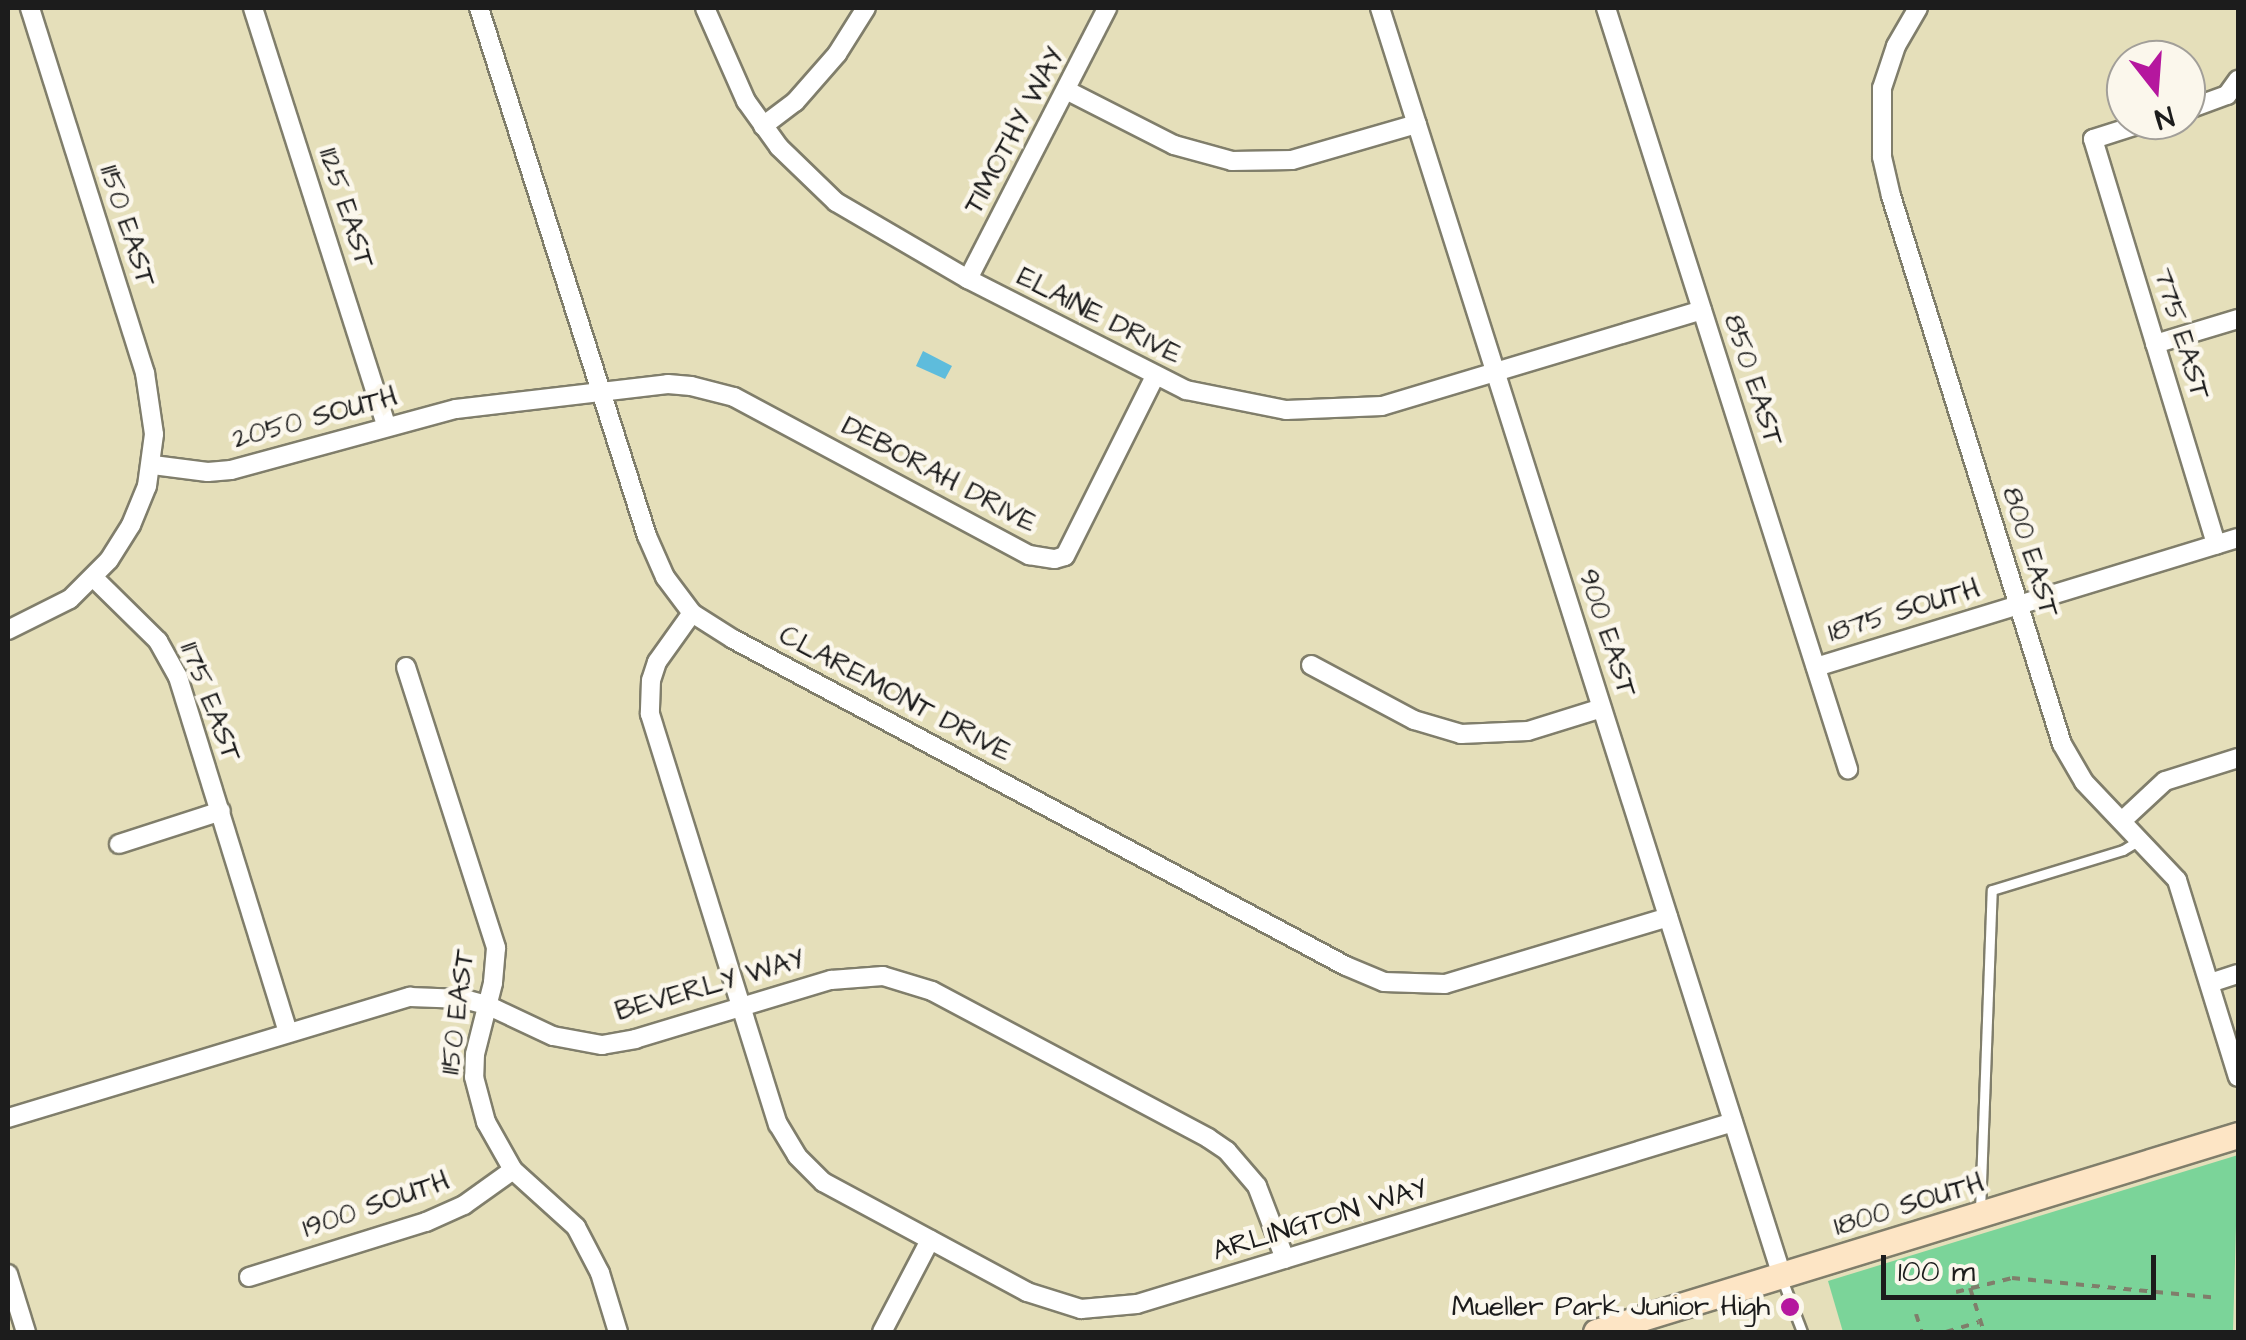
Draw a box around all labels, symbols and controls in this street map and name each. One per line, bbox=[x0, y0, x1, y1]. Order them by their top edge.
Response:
north arrow bbox=[2106, 40, 2206, 140]
street label: TIMOTHY WAY bbox=[957, 42, 1073, 220]
text: N bbox=[2150, 96, 2178, 138]
street label: 1125 EAST bbox=[311, 144, 381, 272]
street label: 1150 EAST bbox=[92, 161, 162, 291]
street label: ELAINE DRIVE bbox=[1011, 260, 1187, 372]
street label: 775 EAST bbox=[2145, 264, 2217, 404]
street label: 850 EAST bbox=[1716, 310, 1790, 450]
street label: 2050 SOUTH bbox=[229, 380, 401, 456]
street label: DEBORAH DRIVE bbox=[836, 409, 1042, 541]
street label: 800 EAST bbox=[1994, 483, 2066, 621]
street label: 900 EAST bbox=[1571, 565, 1643, 701]
street label: 1875 SOUTH bbox=[1824, 572, 1984, 650]
street label: CLAREMONT DRIVE bbox=[773, 619, 1017, 769]
street label: 1175 EAST bbox=[172, 637, 248, 767]
street label: BEVERLY WAY bbox=[611, 943, 809, 1029]
street label: 1150 EAST bbox=[434, 948, 482, 1076]
street label: 1900 SOUTH bbox=[298, 1164, 454, 1246]
street label: 1800 SOUTH bbox=[1830, 1166, 1988, 1244]
street label: ARLINGTON WAY bbox=[1209, 1171, 1431, 1269]
scale bar bbox=[1886, 1235, 2161, 1297]
text: 100 m bbox=[1898, 1251, 1975, 1293]
place label: Mueller Park Junior High bbox=[1452, 1290, 1770, 1324]
marker: Mueller Park Junior High bbox=[1779, 1296, 1801, 1318]

